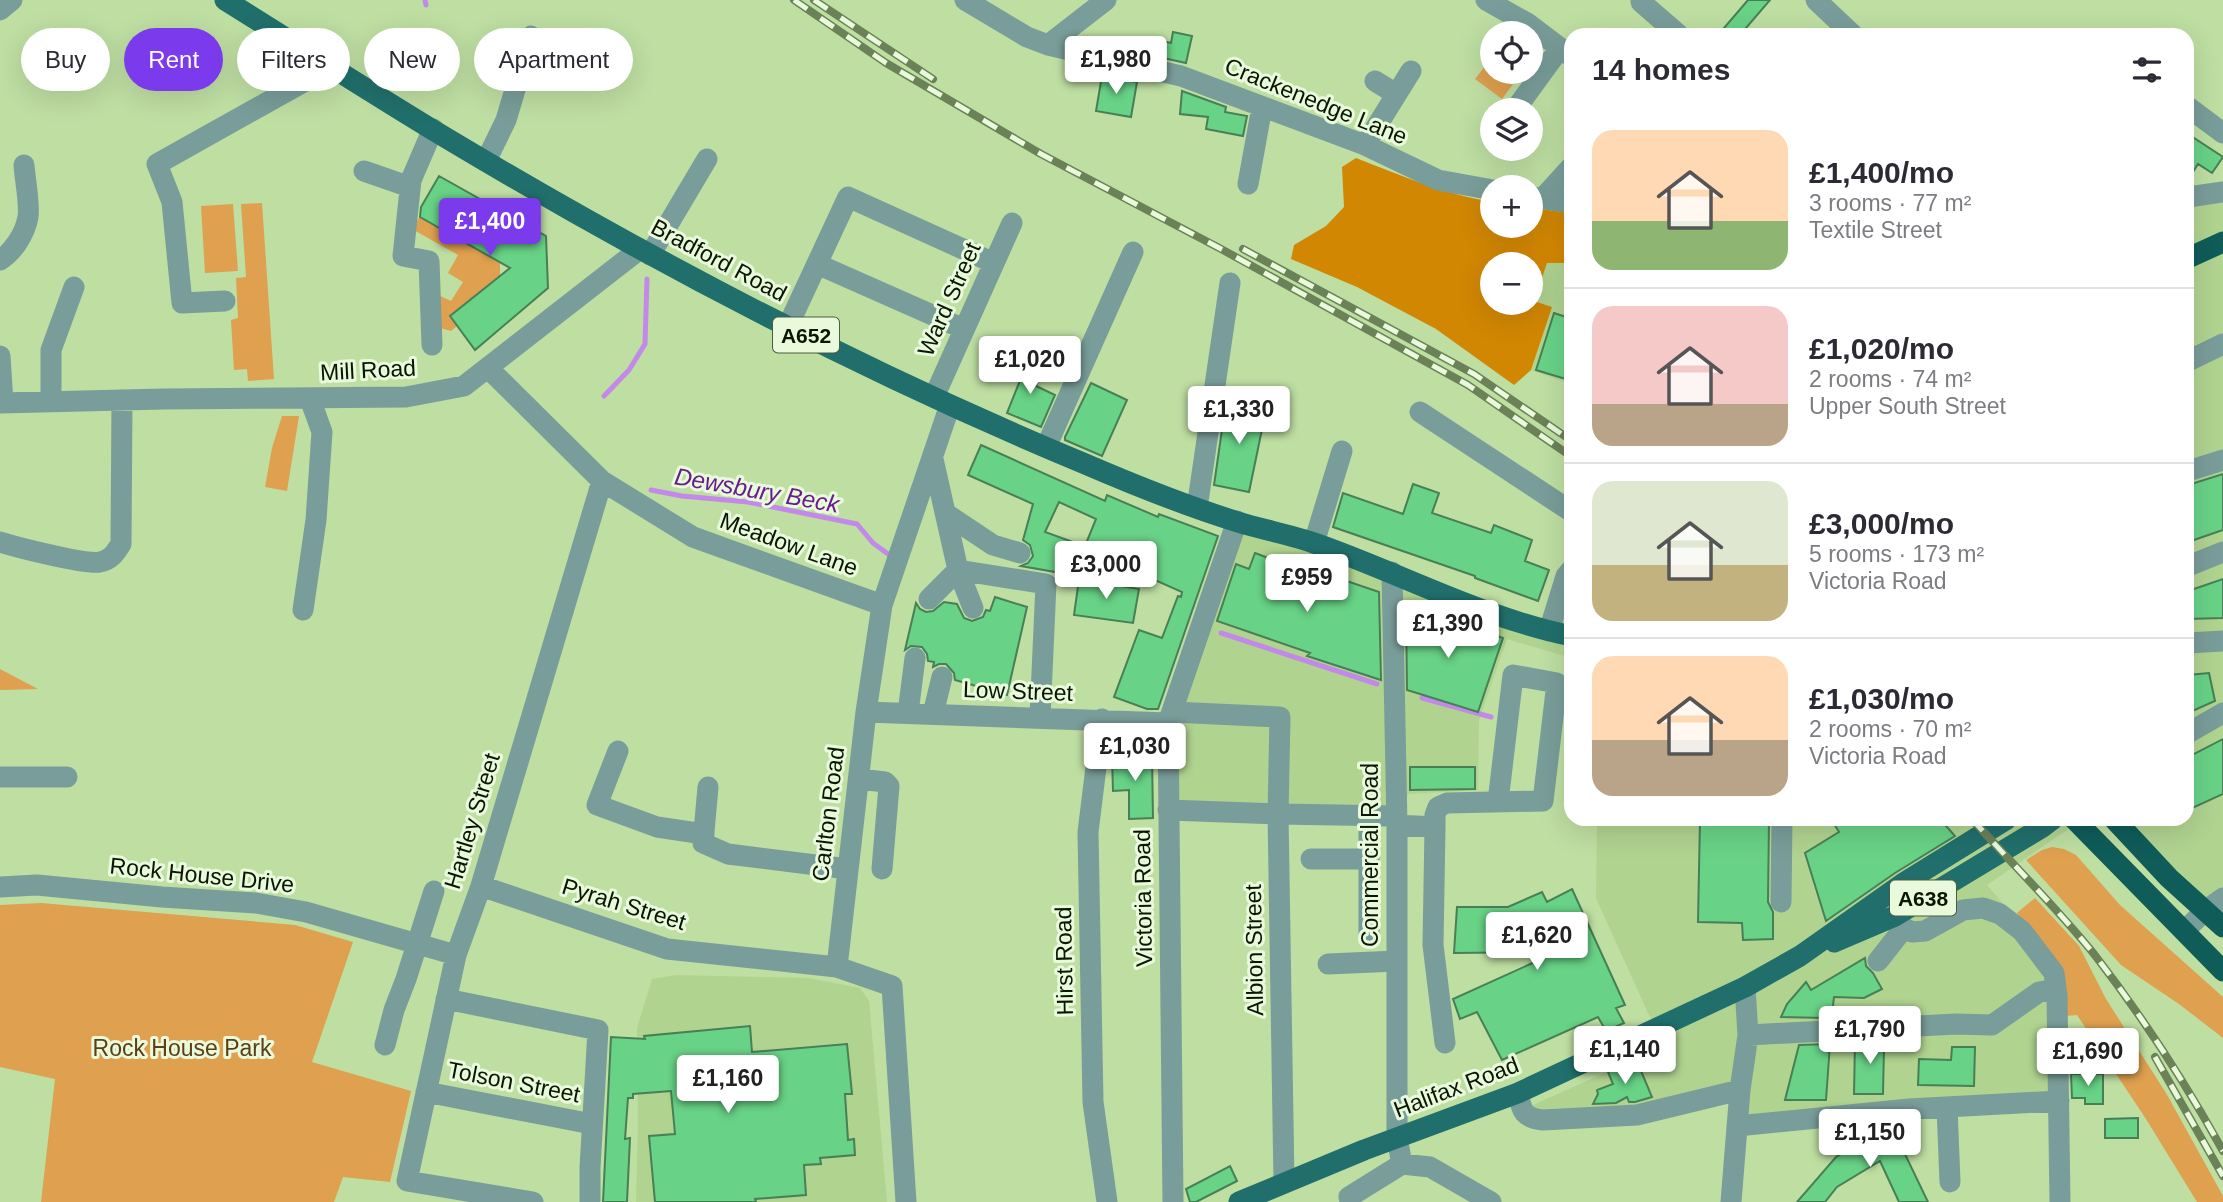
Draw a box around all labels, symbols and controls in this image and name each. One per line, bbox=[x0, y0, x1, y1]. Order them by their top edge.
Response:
map controls bbox=[1480, 21, 1543, 315]
button: locate bbox=[1480, 21, 1543, 84]
chip: Buy bbox=[21, 28, 110, 91]
chip: Rent bbox=[124, 28, 223, 91]
chip: Filters bbox=[237, 28, 350, 91]
chip: New bbox=[364, 28, 460, 91]
chip: Apartment bbox=[474, 28, 633, 91]
pin: £1,980 bbox=[1059, 36, 1173, 96]
text: £1,980 bbox=[1081, 46, 1151, 72]
icon: filters bbox=[2128, 51, 2166, 89]
street label: Crackenedge Lane bbox=[1221, 53, 1411, 149]
text: 14 homes bbox=[1592, 53, 1730, 86]
button: layers bbox=[1480, 98, 1543, 161]
text: £1,400/mo bbox=[1809, 156, 1954, 189]
icon: home bbox=[1648, 158, 1732, 242]
button: + bbox=[1480, 175, 1543, 238]
text: 3 rooms · 77 m² bbox=[1809, 190, 1971, 216]
pin: £1,400 bbox=[433, 198, 547, 258]
text: £1,400 bbox=[455, 208, 525, 234]
street label: Bradford Road bbox=[647, 213, 791, 307]
text: Textile Street bbox=[1809, 217, 1942, 243]
street label: Ward Street bbox=[912, 238, 986, 360]
button: − bbox=[1480, 252, 1543, 315]
road number: A652 bbox=[773, 318, 839, 352]
text: £1,020/mo bbox=[1809, 332, 1954, 365]
icon: home bbox=[1648, 334, 1732, 418]
pin: £1,020 bbox=[973, 336, 1087, 396]
text: £1,020 bbox=[995, 346, 1065, 372]
street label: Mill Road bbox=[319, 355, 417, 385]
text: 2 rooms · 74 m² bbox=[1809, 366, 1971, 392]
pin: £1,330 bbox=[1182, 386, 1296, 446]
text: Upper South Street bbox=[1809, 393, 2006, 419]
text: £1,330 bbox=[1204, 396, 1274, 422]
water label: Dewsbury Beck bbox=[673, 462, 843, 518]
street label: Meadow Lane bbox=[717, 507, 861, 581]
text: £3,000/mo bbox=[1809, 507, 1954, 540]
icon: home bbox=[1648, 509, 1732, 593]
text: 5 rooms · 173 m² bbox=[1809, 541, 1984, 567]
pin: £3,000 bbox=[1049, 542, 1163, 601]
text: £3,000 bbox=[1071, 551, 1141, 577]
pin: £959 bbox=[1266, 554, 1348, 614]
text: £959 bbox=[1281, 564, 1333, 590]
text: Victoria Road bbox=[1809, 568, 1947, 594]
pin: £1,390 bbox=[1391, 600, 1505, 660]
text: £1,390 bbox=[1413, 610, 1483, 636]
street label: Low Street bbox=[963, 676, 1074, 706]
text: £1,030/mo bbox=[1809, 682, 1954, 715]
icon: home bbox=[1648, 684, 1732, 768]
text: 2 rooms · 70 m² bbox=[1809, 716, 1971, 742]
pin: £1,030 bbox=[1078, 724, 1192, 783]
text: £1,030 bbox=[1100, 733, 1170, 759]
text: Victoria Road bbox=[1809, 743, 1947, 769]
street label: Carlton Road bbox=[807, 745, 849, 883]
street label: Hartley Street bbox=[439, 749, 505, 892]
street label: Commercial Road bbox=[1357, 763, 1383, 947]
street label: Victoria Road bbox=[1129, 829, 1157, 967]
street label: Rock House Drive bbox=[108, 852, 296, 898]
street label: Pyrah Street bbox=[559, 873, 690, 935]
road number: A638 bbox=[1890, 880, 1956, 916]
street label: Albion Street bbox=[1240, 883, 1268, 1016]
street label: Hirst Road bbox=[1050, 906, 1078, 1016]
pin: £1,620 bbox=[1480, 912, 1594, 972]
text: £1,620 bbox=[1502, 922, 1572, 948]
pin: £1,790 bbox=[1813, 1006, 1927, 1066]
text: £1,790 bbox=[1835, 1016, 1905, 1042]
pin: £1,140 bbox=[1568, 1026, 1682, 1086]
pin: £1,690 bbox=[2031, 1028, 2145, 1088]
park label: Rock House Park bbox=[93, 1035, 272, 1061]
text: £1,140 bbox=[1590, 1036, 1660, 1062]
text: £1,690 bbox=[2053, 1038, 2123, 1064]
street label: Halifax Road bbox=[1390, 1051, 1522, 1123]
street label: Tolson Street bbox=[446, 1056, 583, 1108]
pin: £1,160 bbox=[671, 1056, 785, 1115]
text: £1,160 bbox=[693, 1065, 763, 1091]
pin: £1,150 bbox=[1813, 1110, 1927, 1169]
text: £1,150 bbox=[1835, 1119, 1905, 1145]

